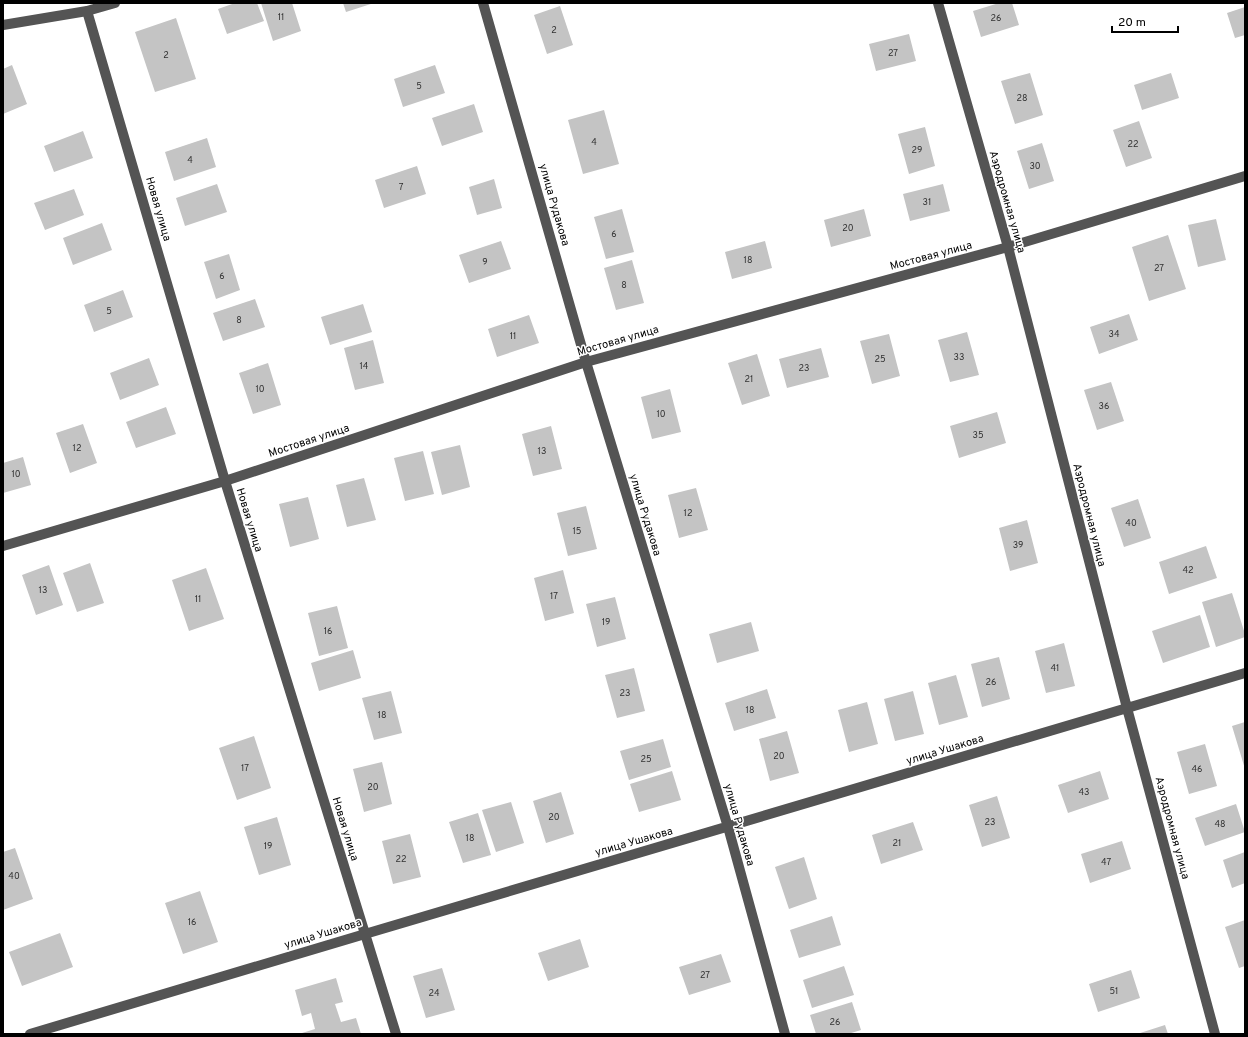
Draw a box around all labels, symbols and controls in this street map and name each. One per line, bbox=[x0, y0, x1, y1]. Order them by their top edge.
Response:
scale bar bbox=[1112, 8, 1178, 34]
house number: 11 bbox=[278, 12, 284, 23]
house number: 26 bbox=[991, 13, 1001, 24]
text: 20 m bbox=[1118, 15, 1146, 31]
house number: 2 bbox=[551, 25, 557, 36]
house number: 27 bbox=[888, 48, 898, 59]
house number: 2 bbox=[163, 50, 169, 61]
house number: 5 bbox=[416, 81, 422, 92]
house number: 28 bbox=[1016, 93, 1028, 104]
house number: 4 bbox=[591, 137, 597, 148]
house number: 22 bbox=[1127, 139, 1139, 150]
house number: 29 bbox=[912, 145, 922, 156]
street label: Аэродромная улица bbox=[986, 149, 1028, 255]
house number: 4 bbox=[187, 155, 193, 166]
house number: 30 bbox=[1029, 161, 1041, 172]
street label: улица Рудакова bbox=[536, 162, 572, 248]
street label: Новая улица bbox=[142, 175, 174, 243]
house number: 7 bbox=[399, 182, 404, 193]
house number: 31 bbox=[923, 197, 931, 208]
house number: 20 bbox=[842, 223, 854, 234]
house number: 6 bbox=[611, 229, 617, 240]
street label: Мостовая улица bbox=[888, 238, 974, 274]
house number: 18 bbox=[744, 255, 752, 266]
house number: 9 bbox=[482, 257, 488, 268]
house number: 27 bbox=[1154, 263, 1164, 274]
house number: 6 bbox=[219, 271, 225, 282]
house number: 8 bbox=[621, 280, 627, 291]
house number: 5 bbox=[106, 306, 112, 317]
house number: 8 bbox=[236, 315, 242, 326]
street label: Мостовая улица bbox=[576, 323, 661, 359]
house number: 34 bbox=[1108, 329, 1120, 340]
house number: 11 bbox=[510, 331, 516, 342]
house number: 33 bbox=[954, 352, 964, 363]
house number: 25 bbox=[874, 354, 886, 365]
house number: 14 bbox=[360, 361, 369, 372]
house number: 23 bbox=[799, 363, 809, 374]
house number: 21 bbox=[745, 374, 753, 385]
house number: 10 bbox=[255, 384, 265, 395]
house number: 36 bbox=[1099, 401, 1109, 412]
house number: 10 bbox=[656, 409, 666, 420]
street label: Мостовая улица bbox=[267, 421, 351, 461]
house number: 35 bbox=[972, 430, 984, 441]
house number: 12 bbox=[73, 443, 81, 454]
house number: 13 bbox=[538, 446, 546, 457]
street label: Аэродромная улица bbox=[1069, 462, 1109, 568]
house number: 10 bbox=[11, 469, 21, 480]
street label: улица Рудакова bbox=[626, 472, 664, 558]
street label: Новая улица bbox=[233, 486, 265, 554]
house number: 12 bbox=[684, 508, 692, 519]
house number: 40 bbox=[1125, 518, 1137, 529]
house number: 15 bbox=[573, 526, 581, 537]
house number: 39 bbox=[1013, 540, 1023, 551]
house number: 42 bbox=[1182, 565, 1194, 576]
house number: 13 bbox=[39, 585, 47, 596]
house number: 17 bbox=[550, 591, 558, 602]
house number: 11 bbox=[195, 594, 201, 605]
house number: 19 bbox=[602, 617, 610, 628]
house number: 16 bbox=[324, 626, 332, 637]
house number: 41 bbox=[1051, 663, 1059, 674]
house number: 26 bbox=[986, 677, 996, 688]
house number: 23 bbox=[620, 688, 630, 699]
house number: 18 bbox=[746, 705, 754, 716]
house number: 18 bbox=[378, 710, 386, 721]
street label: улица Ушакова bbox=[905, 732, 986, 768]
house number: 20 bbox=[773, 751, 785, 762]
house number: 25 bbox=[640, 754, 652, 765]
house number: 17 bbox=[241, 763, 249, 774]
house number: 46 bbox=[1192, 764, 1202, 775]
street label: Аэродромная улица bbox=[1152, 775, 1192, 881]
house number: 20 bbox=[367, 782, 379, 793]
street label: улица Рудакова bbox=[721, 782, 757, 868]
house number: 43 bbox=[1078, 787, 1090, 798]
street label: Новая улица bbox=[329, 795, 361, 863]
house number: 20 bbox=[548, 812, 560, 823]
house number: 23 bbox=[985, 817, 995, 828]
house number: 48 bbox=[1214, 819, 1226, 830]
street label: улица Ушакова bbox=[593, 824, 675, 860]
house number: 18 bbox=[466, 833, 474, 844]
house number: 21 bbox=[893, 838, 901, 849]
house number: 19 bbox=[264, 841, 272, 852]
house number: 22 bbox=[395, 854, 407, 865]
house number: 47 bbox=[1101, 857, 1111, 868]
house number: 40 bbox=[8, 871, 20, 882]
street label: улица Ушакова bbox=[283, 916, 364, 952]
house number: 16 bbox=[188, 917, 196, 928]
house number: 27 bbox=[700, 970, 710, 981]
house number: 51 bbox=[1110, 986, 1118, 997]
house number: 24 bbox=[428, 988, 440, 999]
house number: 26 bbox=[830, 1017, 840, 1028]

